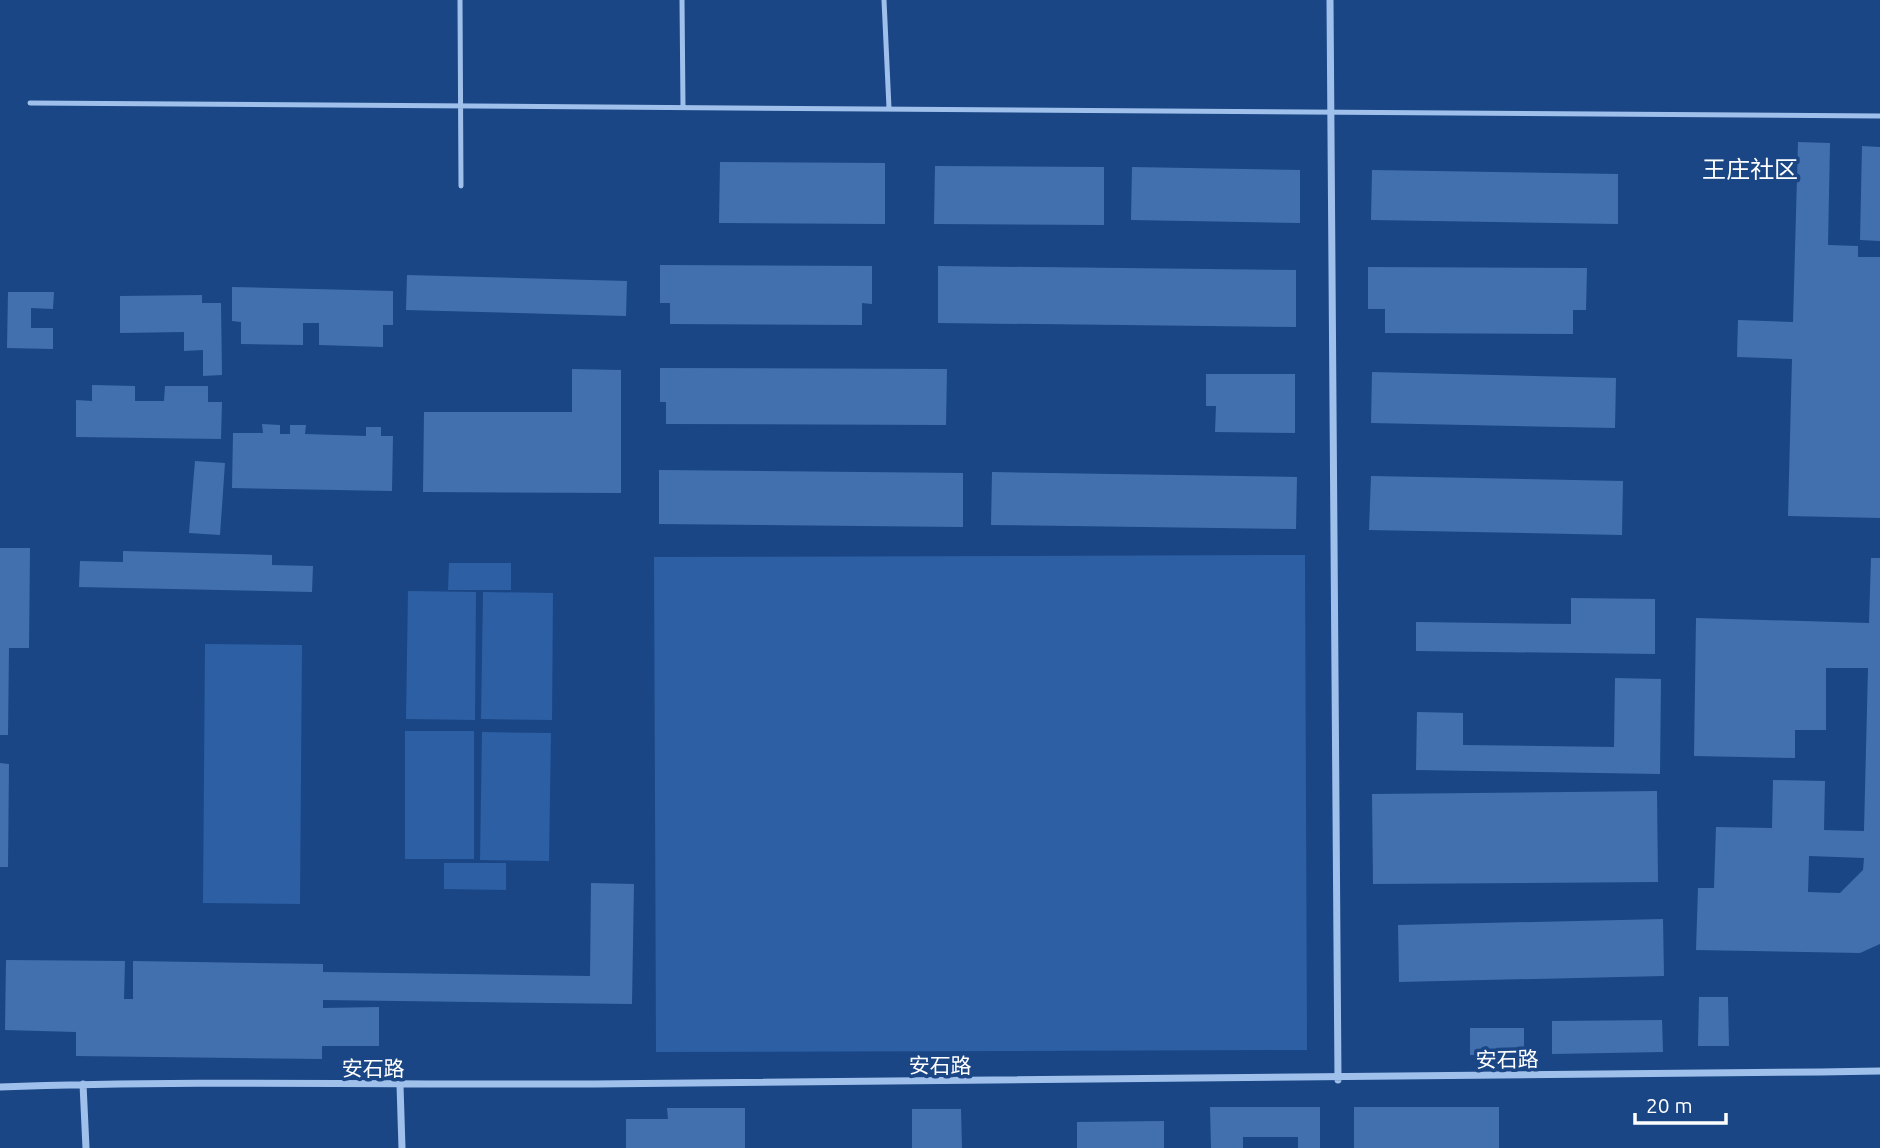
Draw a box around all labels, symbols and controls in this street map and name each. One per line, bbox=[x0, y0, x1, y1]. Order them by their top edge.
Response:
district label: 王庄社区 bbox=[1702, 156, 1798, 183]
street label: 安石路 bbox=[1475, 1046, 1539, 1072]
street label: 安石路 bbox=[909, 1053, 972, 1077]
street label: 安石路 bbox=[342, 1056, 405, 1080]
scale bar bbox=[1635, 1082, 1726, 1126]
text: 20 m bbox=[1646, 1093, 1693, 1117]

